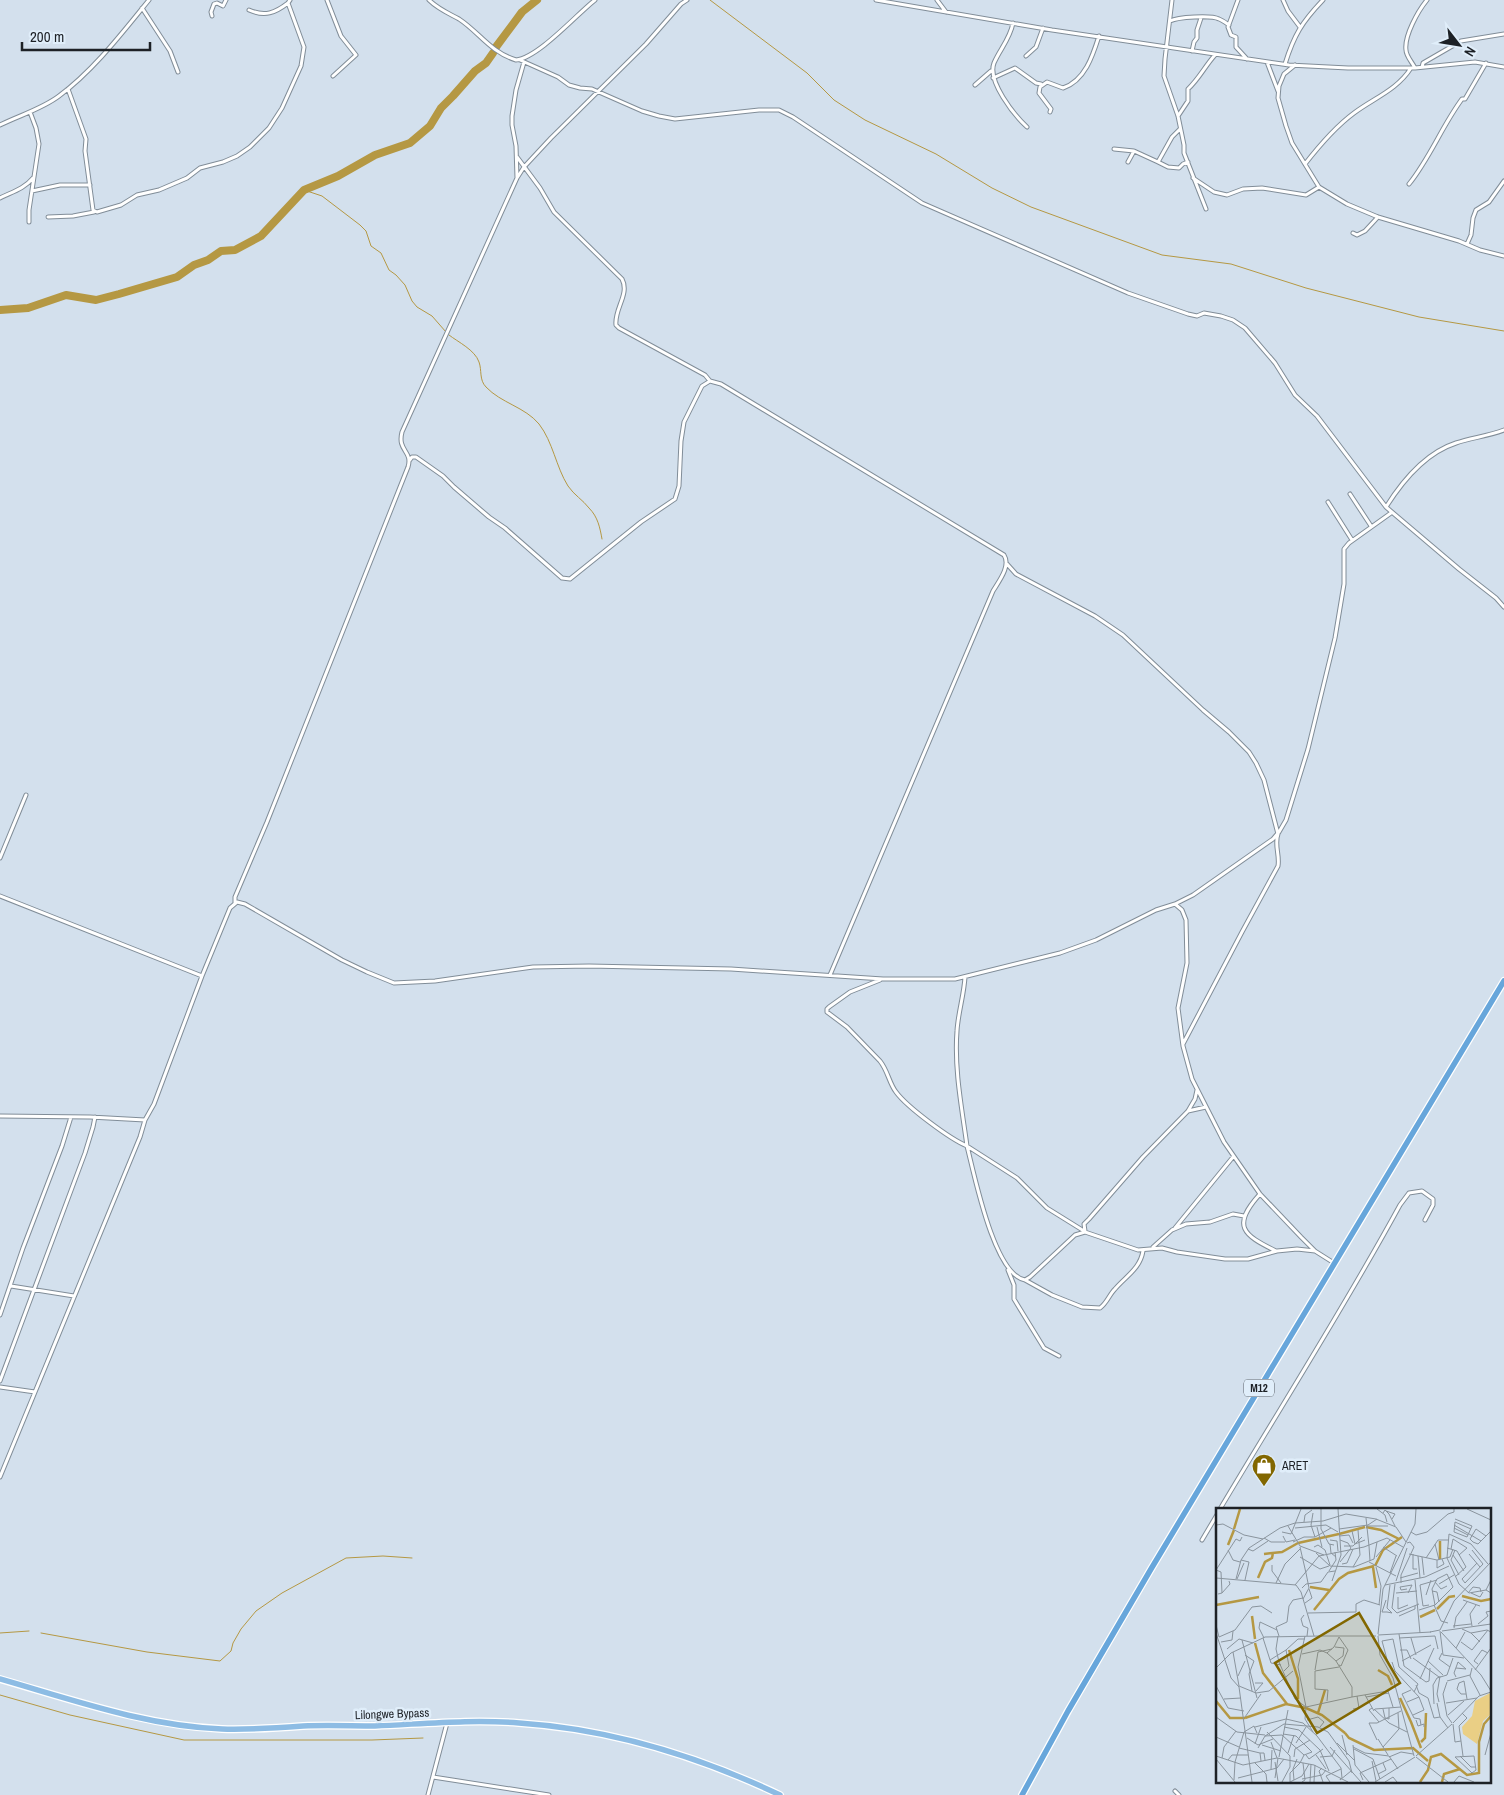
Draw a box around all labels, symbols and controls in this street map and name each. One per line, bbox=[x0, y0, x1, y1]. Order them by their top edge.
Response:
scale bar bbox=[22, 20, 150, 52]
north arrow bbox=[1434, 20, 1484, 70]
text: 200 m bbox=[30, 26, 64, 47]
text: N bbox=[1460, 44, 1480, 60]
road number: M12 bbox=[1244, 1380, 1274, 1396]
shop icon: ARET bbox=[1251, 1453, 1277, 1487]
place label: ARET bbox=[1281, 1458, 1308, 1474]
inset map bbox=[1216, 1508, 1492, 1782]
street label: Lilongwe Bypass bbox=[355, 1705, 430, 1723]

